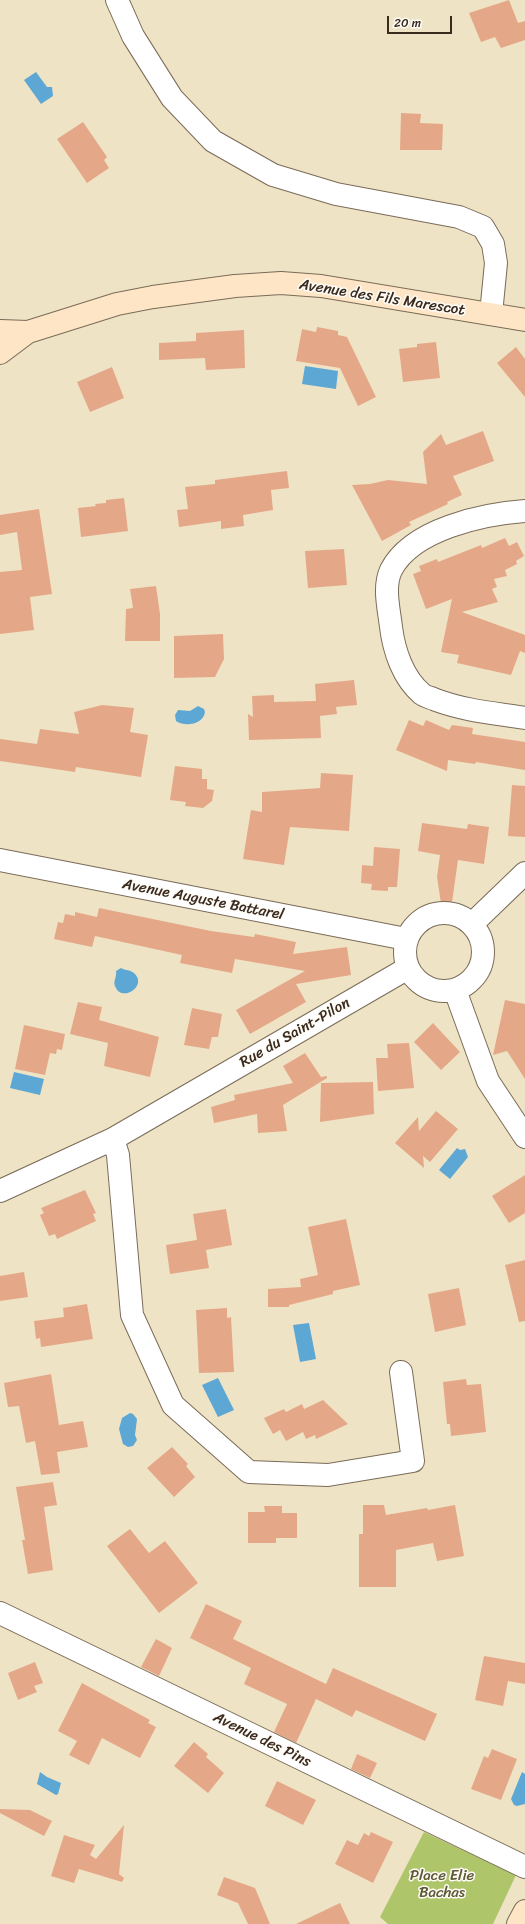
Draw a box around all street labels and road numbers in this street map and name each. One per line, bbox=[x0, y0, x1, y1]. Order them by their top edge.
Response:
street label: Avenue des Fils Marescot bbox=[298, 276, 466, 320]
street label: Avenue Auguste Battarel bbox=[121, 876, 285, 924]
street label: Rue du Saint-Pilon bbox=[237, 994, 353, 1072]
street label: Avenue des Pins bbox=[210, 1709, 314, 1771]

